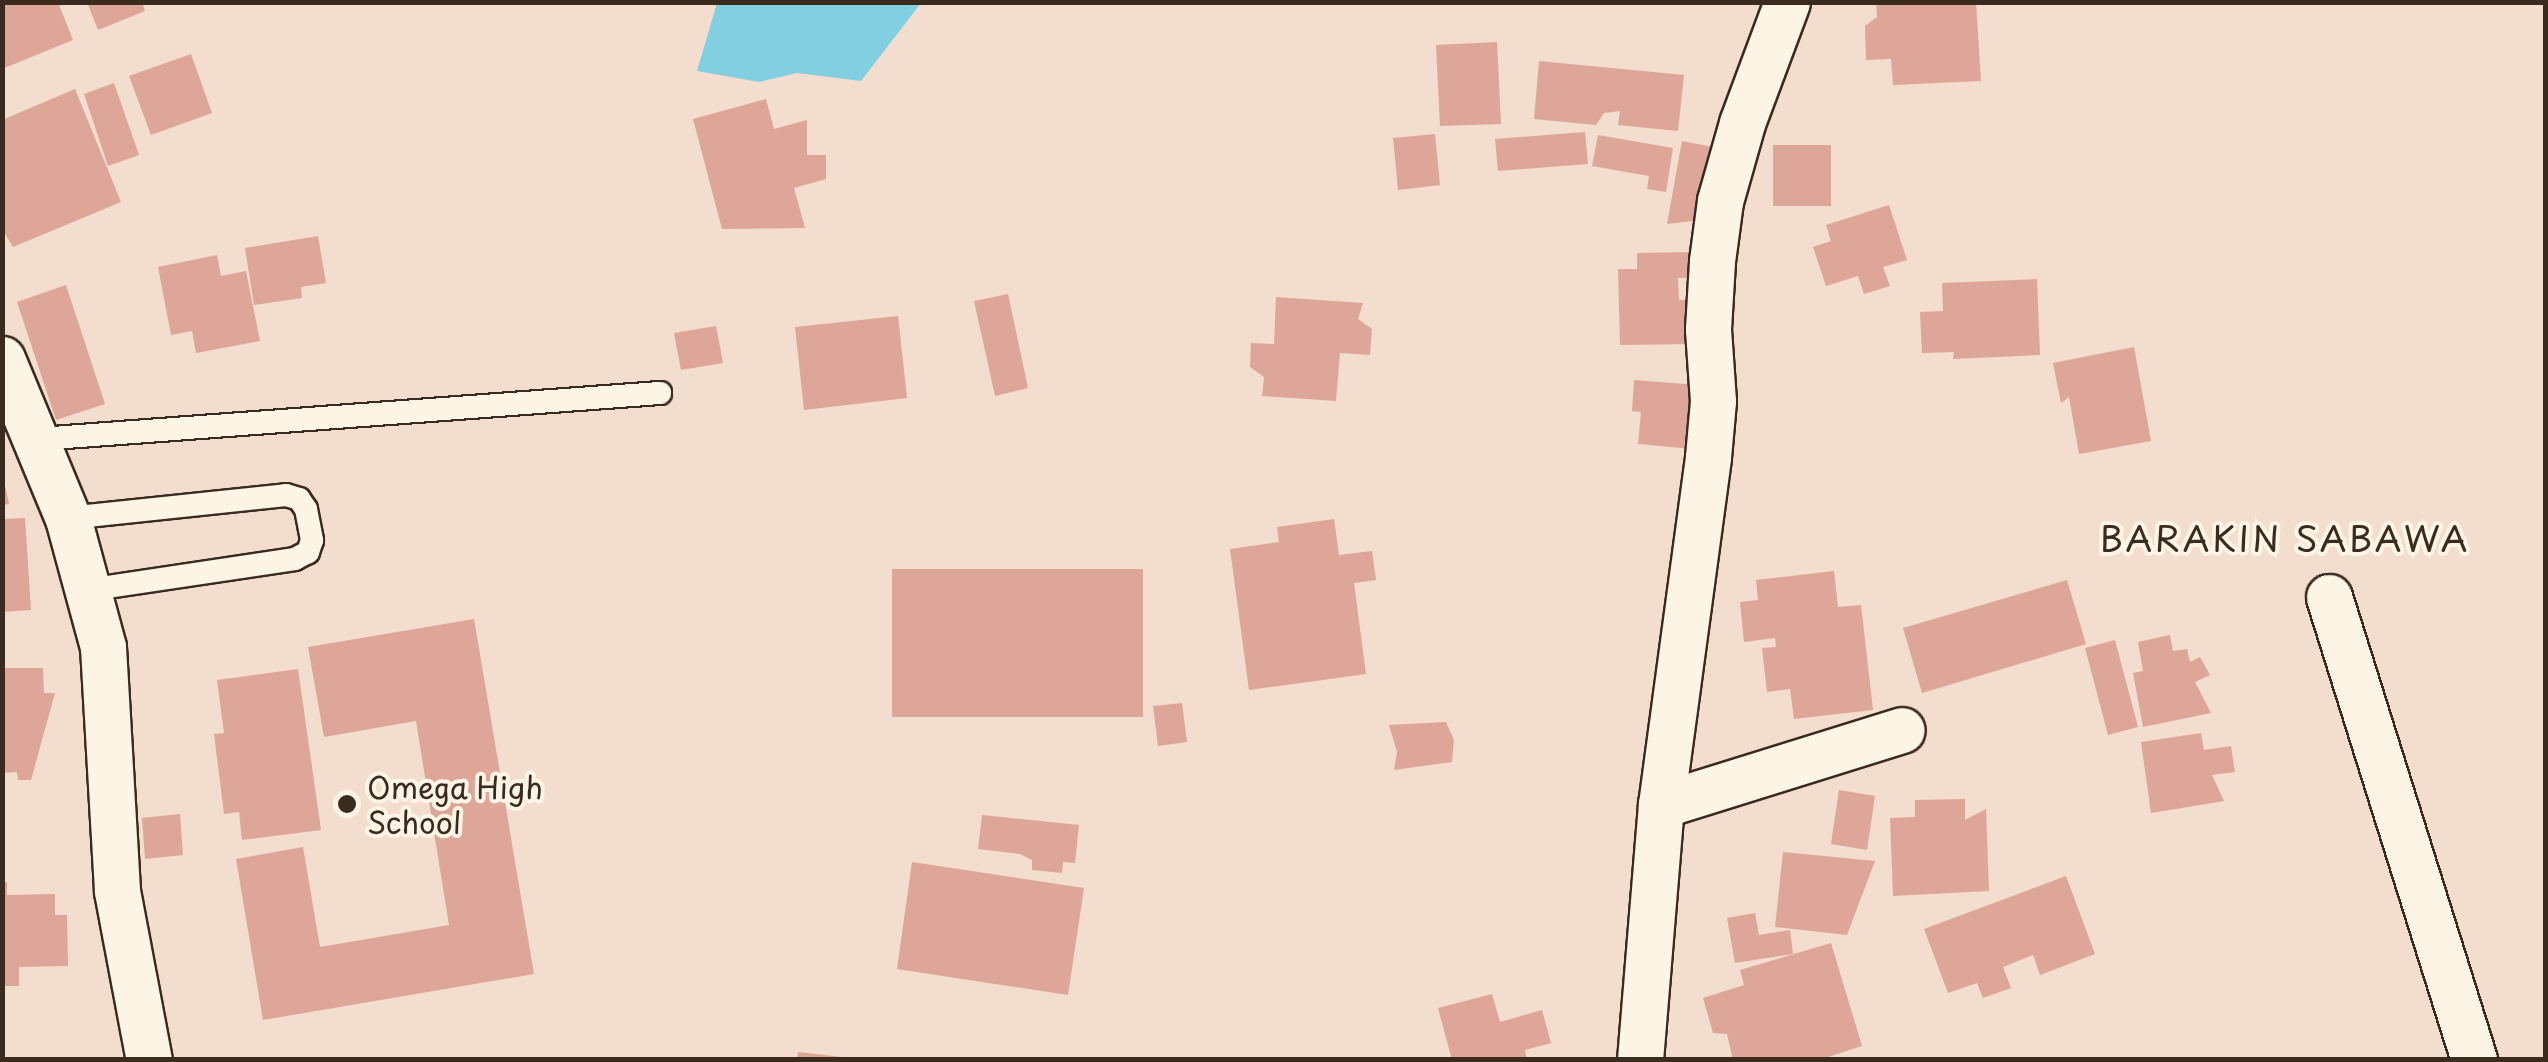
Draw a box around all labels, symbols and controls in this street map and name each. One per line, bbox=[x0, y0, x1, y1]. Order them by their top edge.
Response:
district label: BARAKIN SABAWA bbox=[2099, 517, 2471, 559]
place label: Omega High School bbox=[367, 769, 546, 840]
marker: Omega High School bbox=[336, 793, 358, 815]

